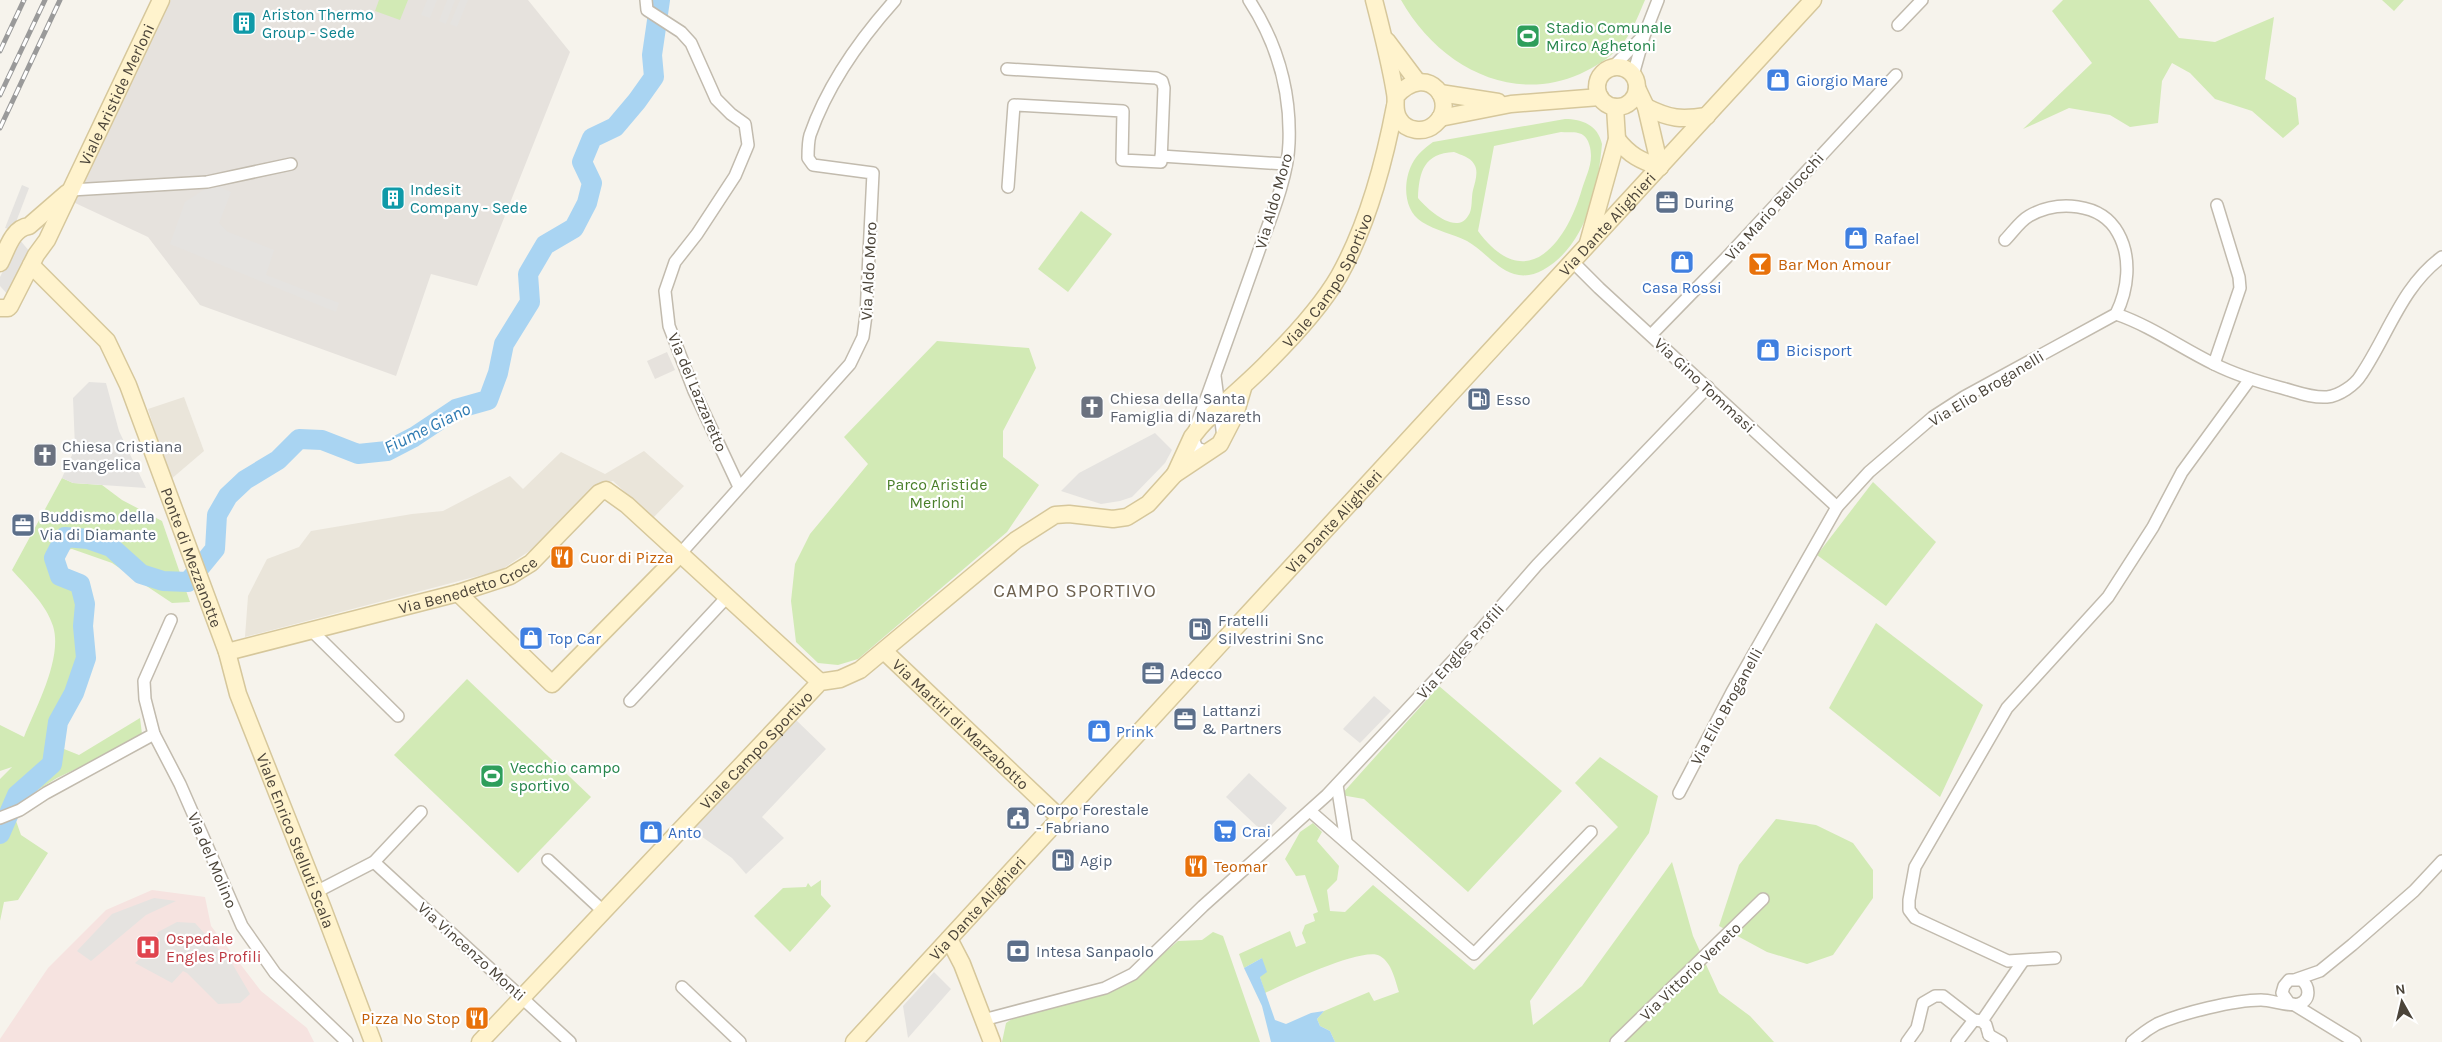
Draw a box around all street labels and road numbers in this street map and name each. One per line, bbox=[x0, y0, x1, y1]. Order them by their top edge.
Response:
street label: Viale Aristide Merloni bbox=[75, 20, 158, 169]
street label: Via Mario Bellocchi bbox=[1721, 148, 1828, 264]
street label: Via Aldo Moro bbox=[1251, 151, 1296, 251]
street label: Via Dante Alighieri bbox=[1555, 168, 1660, 280]
street label: Viale Campo Sportivo bbox=[1278, 211, 1376, 352]
street label: Via Aldo Moro bbox=[856, 221, 881, 321]
street label: Via del Lazzaretto bbox=[664, 330, 731, 455]
street label: Via Gino Tommasi bbox=[1650, 334, 1759, 437]
street label: Via Elio Broganelli bbox=[1925, 347, 2047, 430]
street label: Via Dante Alighieri bbox=[1281, 466, 1386, 577]
street label: Ponte di Mezzanotte bbox=[157, 485, 226, 630]
street label: Via Benedetto Croce bbox=[396, 553, 542, 618]
street label: Via Engles Profili bbox=[1413, 600, 1508, 703]
street label: Via Elio Broganelli bbox=[1686, 644, 1767, 768]
street label: Via Martiri di Marzabotto bbox=[888, 655, 1033, 794]
street label: Viale Campo Sportivo bbox=[696, 687, 817, 813]
street label: Viale Enrico Stelluti Scala bbox=[252, 751, 338, 931]
street label: Via del Molino bbox=[184, 809, 241, 911]
street label: Via Dante Alighieri bbox=[925, 853, 1030, 964]
street label: Via Vincenzo Monti bbox=[414, 898, 530, 1005]
street label: Via Vittorio Veneto bbox=[1636, 918, 1745, 1025]

